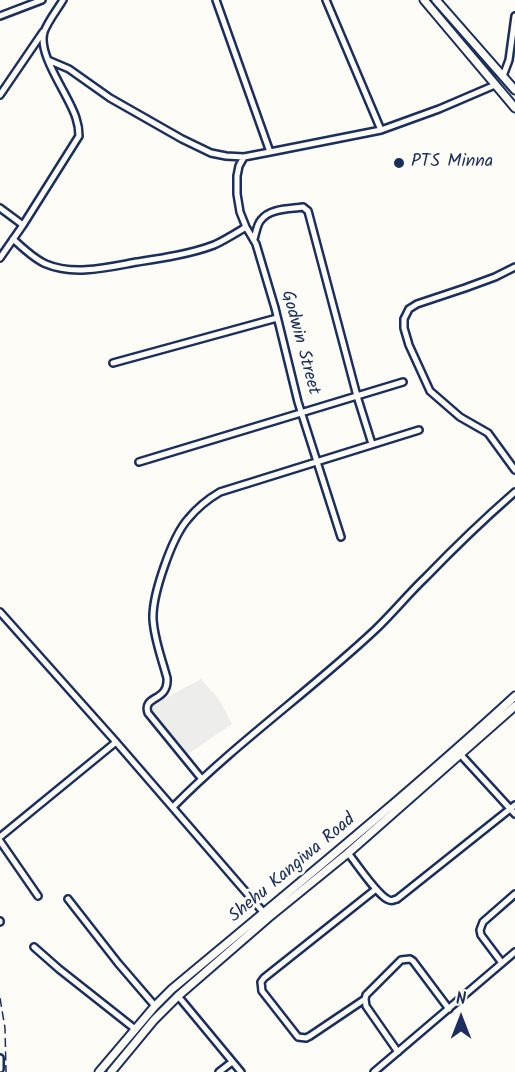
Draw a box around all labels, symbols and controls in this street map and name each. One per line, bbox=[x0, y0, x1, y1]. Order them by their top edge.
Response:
place label: PTS Minna bbox=[411, 152, 493, 174]
marker: PTS Minna bbox=[392, 156, 406, 170]
street label: Godwin Street bbox=[275, 289, 323, 397]
street label: Shehu Kangiwa Road bbox=[225, 810, 361, 928]
text: N bbox=[456, 987, 466, 1012]
north arrow bbox=[431, 988, 491, 1048]

